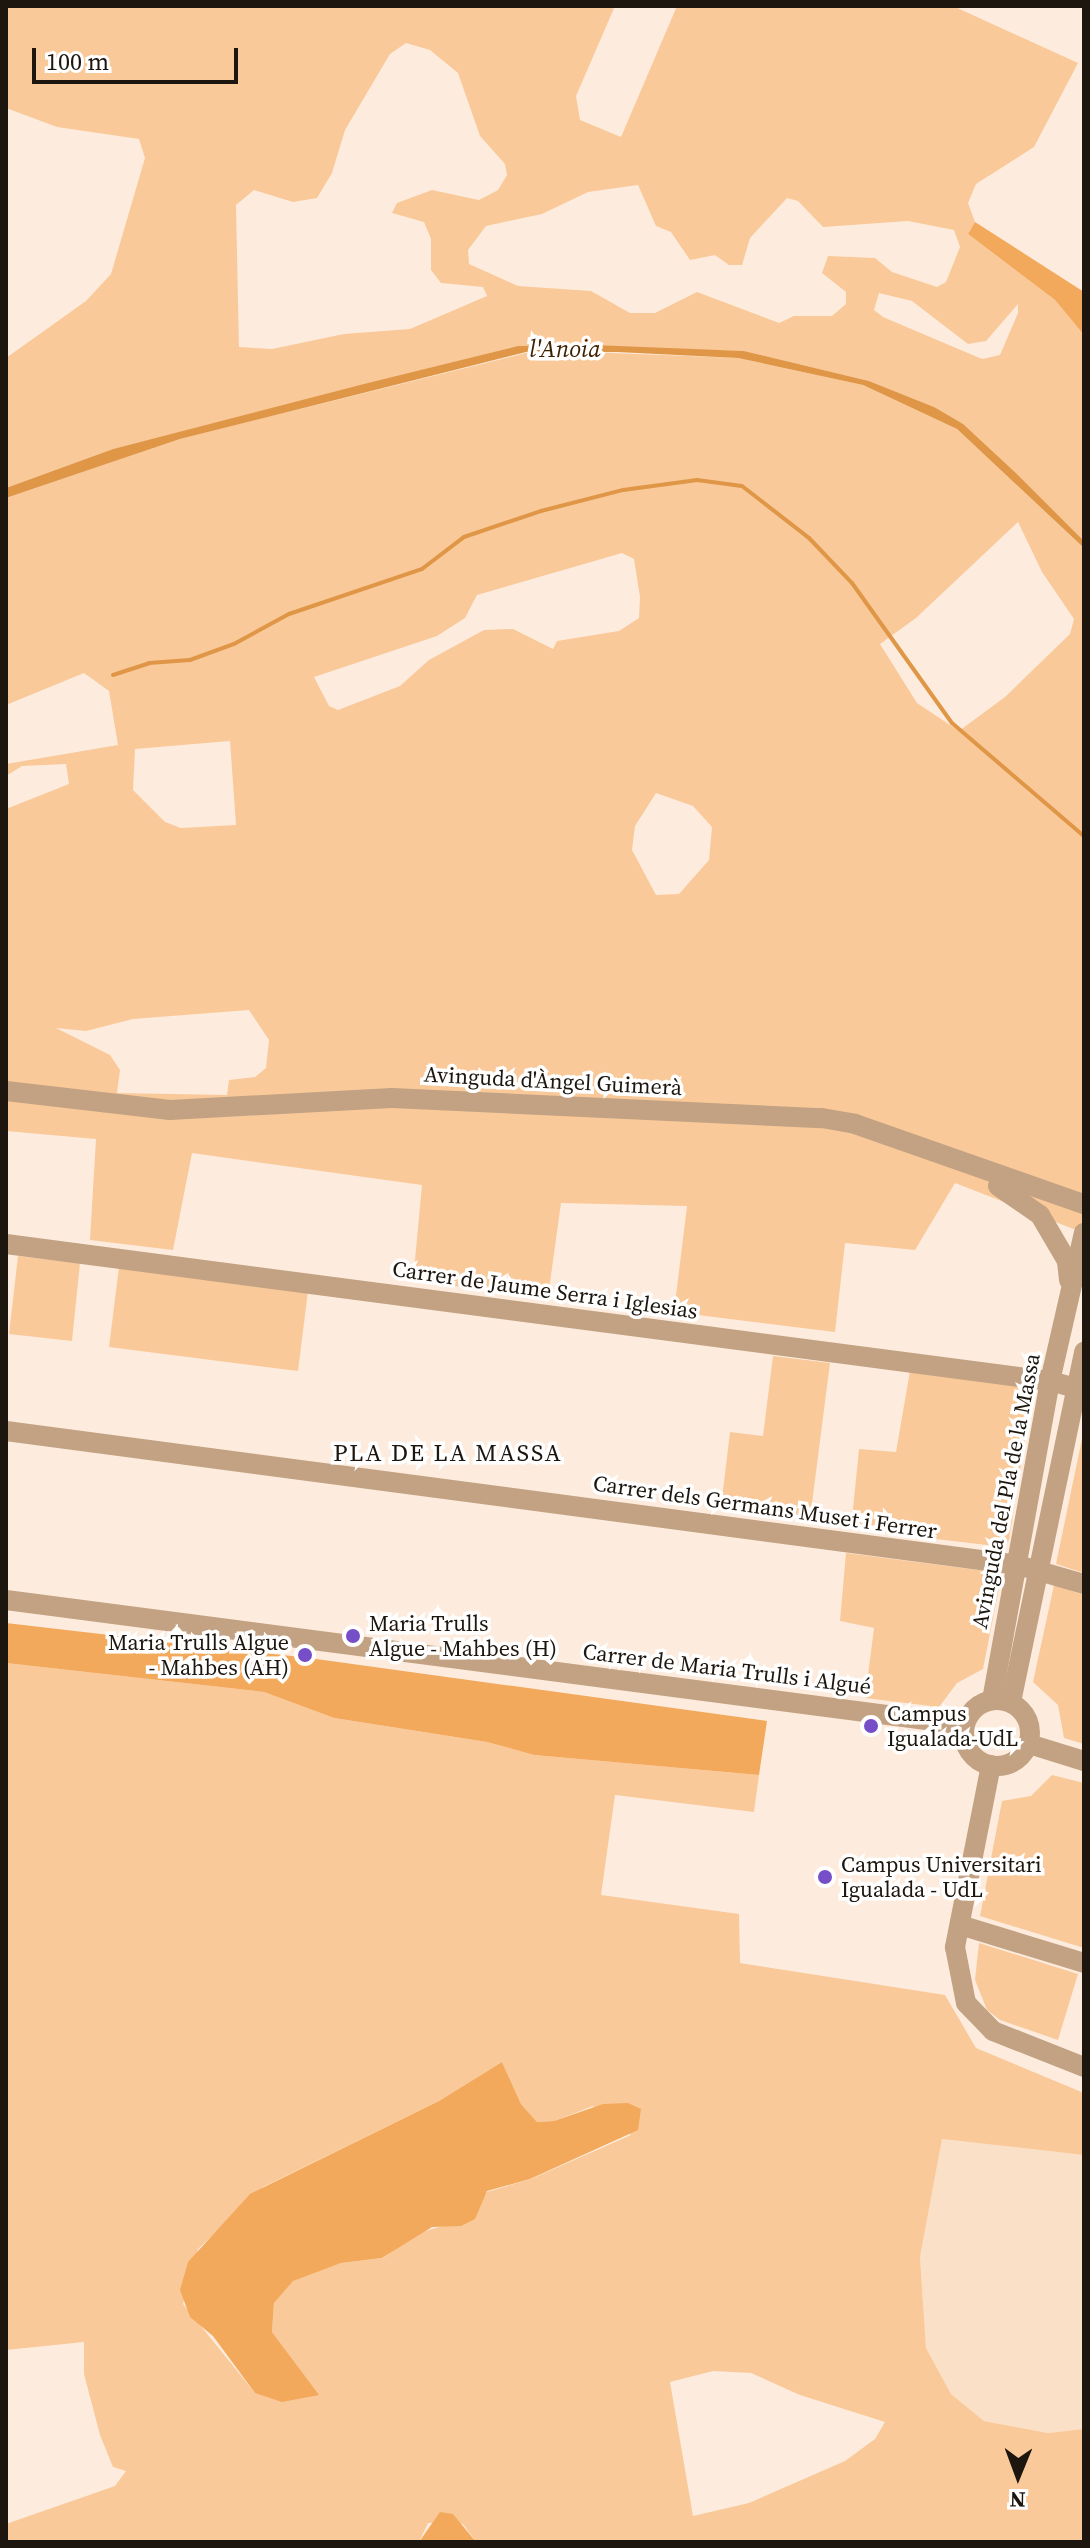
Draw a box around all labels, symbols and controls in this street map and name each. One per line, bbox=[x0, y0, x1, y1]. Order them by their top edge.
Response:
scale bar bbox=[36, 32, 242, 82]
text: 100 m bbox=[46, 45, 109, 78]
water label: l'Anoia bbox=[529, 335, 601, 363]
street label: Avinguda d'Àngel Guimerà bbox=[423, 1061, 683, 1101]
street label: Carrer de Jaume Serra i Iglesias bbox=[391, 1255, 699, 1325]
street label: Avinguda del Pla de la Massa bbox=[966, 1351, 1046, 1631]
district label: PLA DE LA MASSA bbox=[333, 1439, 563, 1467]
street label: Carrer dels Germans Muset i Ferrer bbox=[591, 1470, 939, 1544]
place label: Maria Trulls Algue - Mahbes (H) bbox=[369, 1610, 557, 1662]
marker: Maria Trulls Algue - Mahbes (H) bbox=[344, 1627, 362, 1645]
place label: Maria Trulls Algue - Mahbes (AH) bbox=[108, 1629, 289, 1680]
street label: Carrer de Maria Trulls i Algué bbox=[581, 1638, 873, 1700]
marker: Maria Trulls Algue - Mahbes (AH) bbox=[296, 1646, 314, 1664]
place label: Campus Igualada-UdL bbox=[887, 1700, 1018, 1752]
marker: Campus Igualada-UdL bbox=[862, 1717, 880, 1735]
place label: Campus Universitari Igualada - UdL bbox=[841, 1851, 1042, 1902]
marker: Campus Universitari Igualada - UdL bbox=[816, 1868, 834, 1886]
north arrow bbox=[978, 2436, 1058, 2516]
text: N bbox=[1009, 2485, 1026, 2515]

